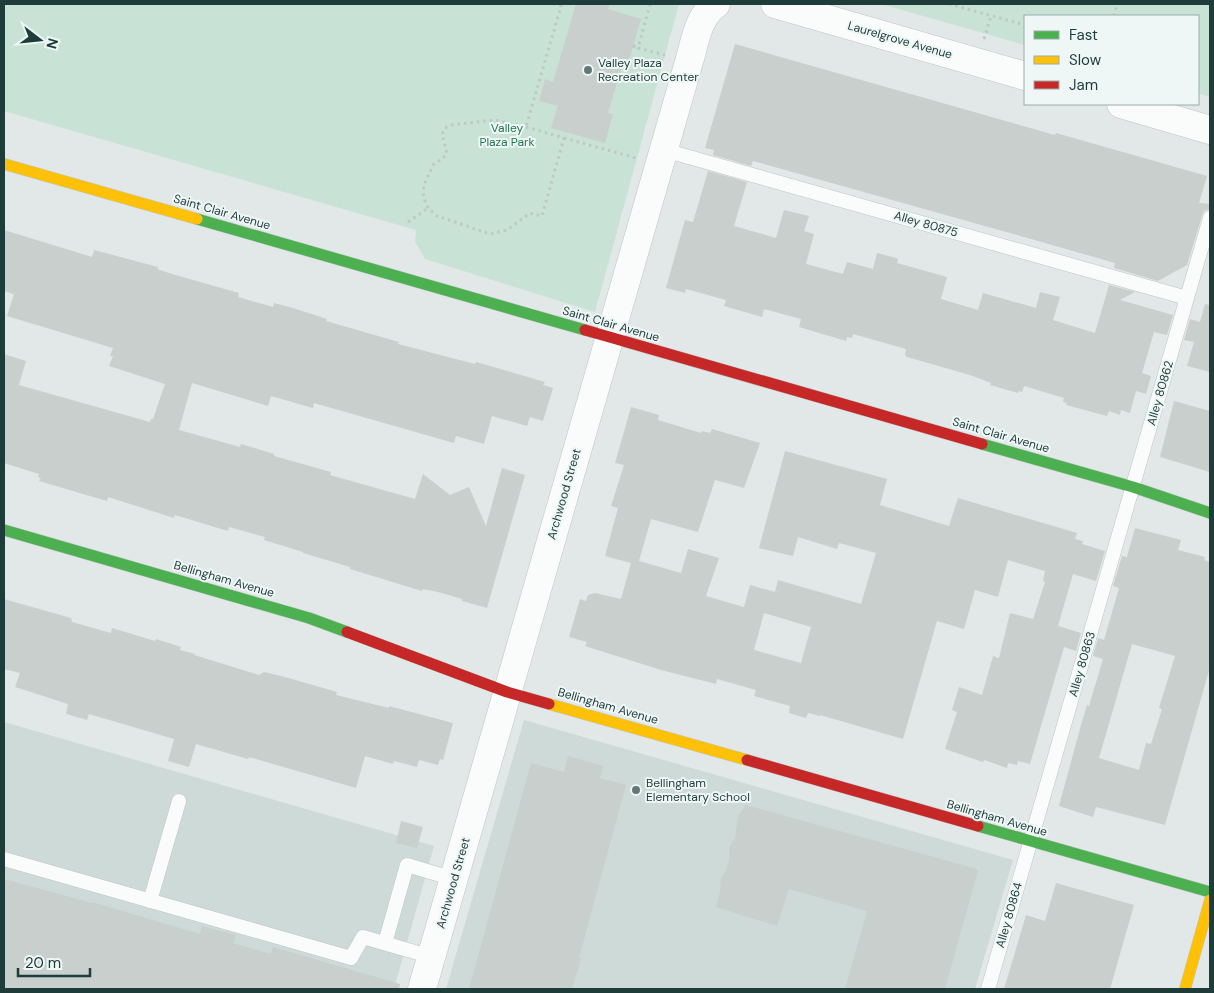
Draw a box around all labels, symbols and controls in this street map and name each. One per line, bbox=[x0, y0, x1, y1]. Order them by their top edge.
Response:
north arrow bbox=[15, 15, 65, 65]
legend bbox=[1024, 15, 1199, 105]
street label: Laurelgrove Avenue bbox=[846, 17, 954, 63]
text: Fast bbox=[1069, 25, 1098, 45]
text: N bbox=[42, 36, 63, 51]
text: Slow bbox=[1069, 50, 1102, 70]
place label: Valley Plaza Recreation Center bbox=[598, 55, 699, 85]
marker: Valley Plaza Recreation Center bbox=[582, 64, 594, 76]
text: Jam bbox=[1069, 75, 1098, 95]
park label: Valley Plaza Park bbox=[479, 120, 535, 150]
street label: Saint Clair Avenue bbox=[172, 190, 273, 234]
street label: Alley 80875 bbox=[892, 207, 960, 241]
street label: Saint Clair Avenue bbox=[561, 302, 662, 346]
street label: Alley 80862 bbox=[1143, 359, 1177, 427]
street label: Saint Clair Avenue bbox=[951, 413, 1052, 457]
street label: Archwood Street bbox=[543, 446, 585, 541]
street label: Bellingham Avenue bbox=[172, 557, 276, 601]
street label: Alley 80863 bbox=[1065, 629, 1099, 699]
street label: Bellingham Avenue bbox=[556, 684, 660, 728]
place label: Bellingham Elementary School bbox=[646, 775, 750, 805]
marker: Bellingham Elementary School bbox=[630, 784, 642, 796]
street label: Bellingham Avenue bbox=[945, 796, 1049, 840]
street label: Archwood Street bbox=[432, 835, 474, 930]
street label: Alley 80864 bbox=[992, 880, 1026, 950]
scale bar bbox=[18, 946, 90, 978]
text: 20 m bbox=[25, 953, 61, 973]

